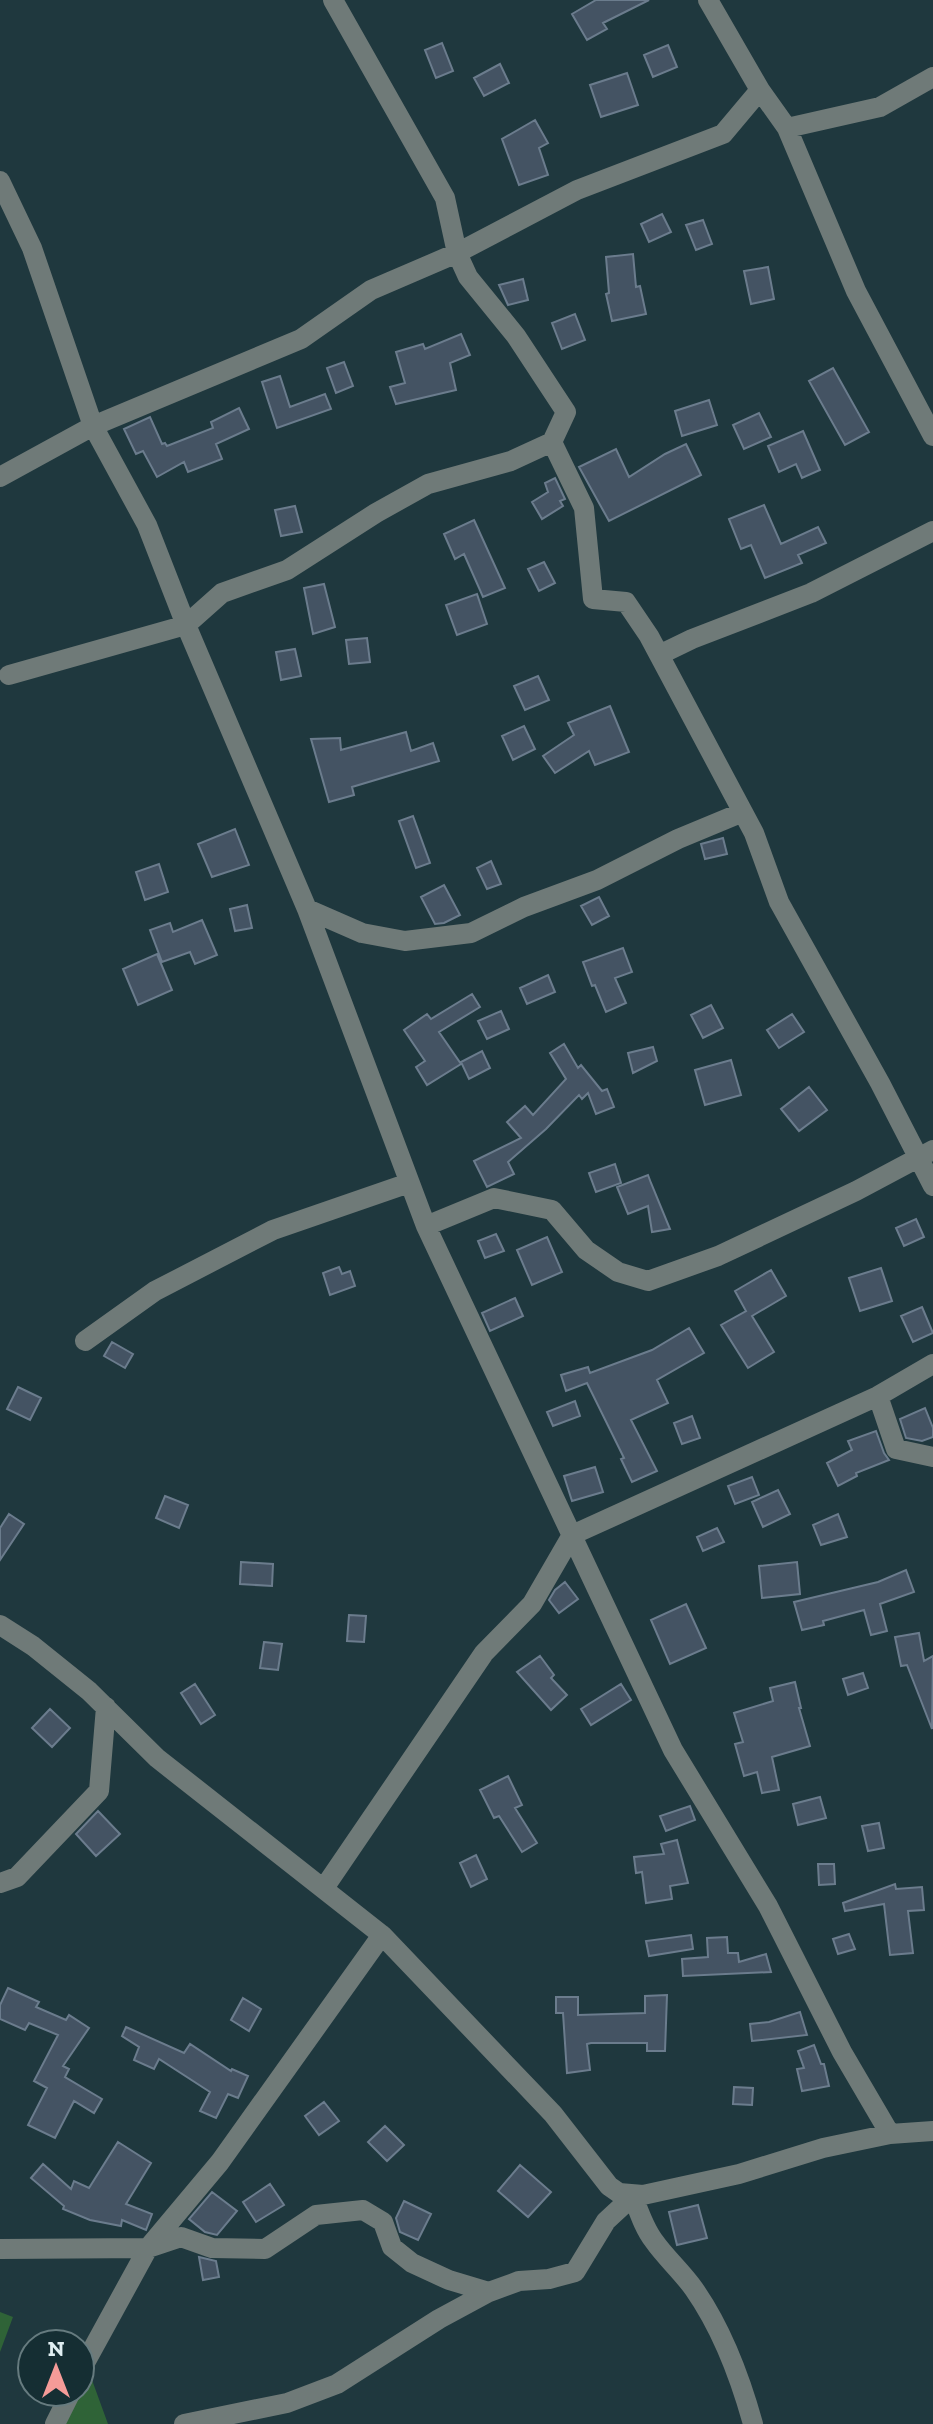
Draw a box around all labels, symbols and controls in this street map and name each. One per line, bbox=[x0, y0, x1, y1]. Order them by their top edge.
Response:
north arrow bbox=[16, 2328, 96, 2408]
text: N bbox=[48, 2335, 65, 2362]

